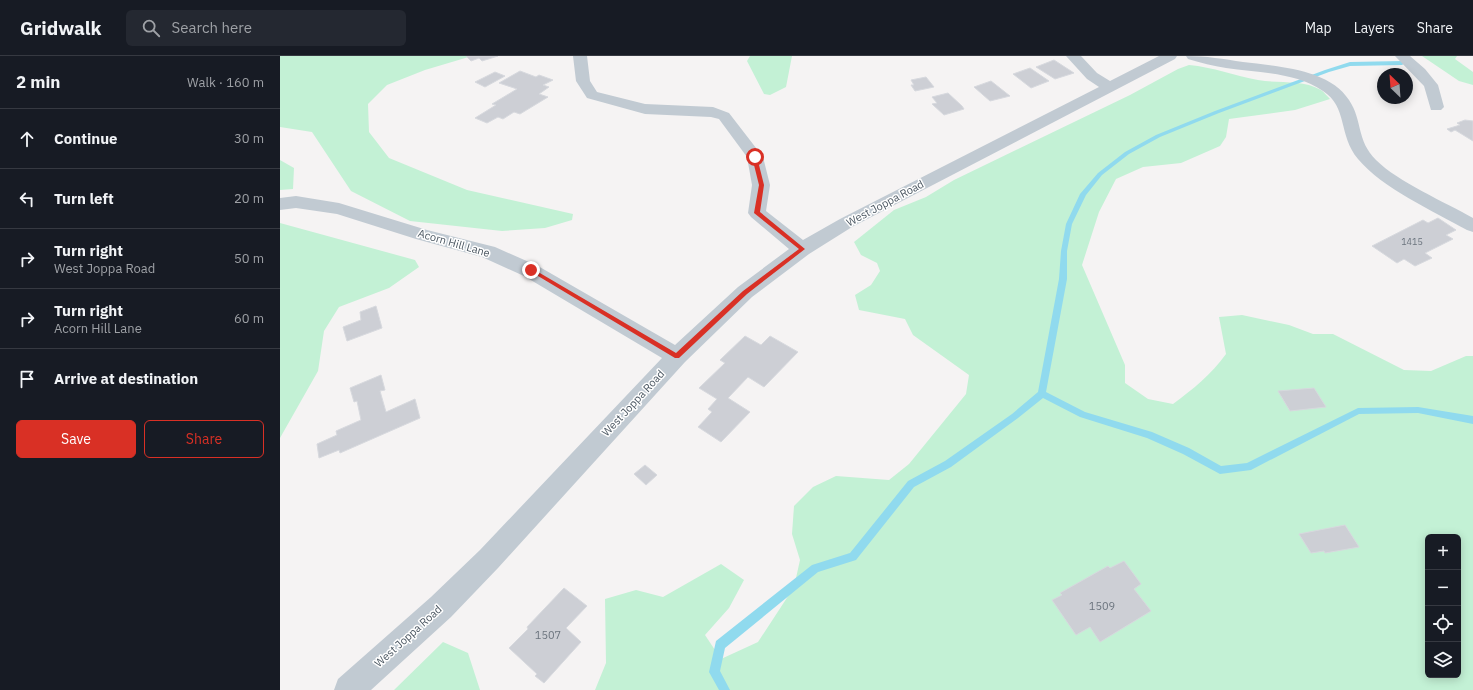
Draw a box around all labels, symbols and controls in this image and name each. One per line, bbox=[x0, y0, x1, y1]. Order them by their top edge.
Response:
search box bbox=[126, 10, 406, 46]
text: Gridwalk bbox=[20, 16, 102, 40]
icon: search bbox=[140, 17, 162, 39]
text: Search here bbox=[172, 18, 252, 37]
text: Map bbox=[1305, 19, 1332, 37]
text: Layers bbox=[1354, 19, 1395, 37]
text: Share bbox=[1417, 19, 1453, 37]
north arrow bbox=[1377, 68, 1413, 104]
text: 2 min bbox=[16, 71, 60, 93]
text: Walk · 160 m bbox=[187, 74, 264, 91]
icon: ahead bbox=[16, 128, 38, 150]
text: Continue bbox=[54, 129, 118, 148]
text: 30 m bbox=[234, 130, 264, 147]
route start bbox=[746, 148, 764, 166]
street label: West Joppa Road bbox=[844, 177, 926, 229]
icon: left bbox=[16, 188, 38, 210]
text: Turn left bbox=[54, 189, 114, 208]
text: 20 m bbox=[234, 190, 264, 207]
street label: Acorn Hill Lane bbox=[416, 226, 492, 260]
house number: 1415 bbox=[1401, 236, 1423, 247]
text: Turn right bbox=[54, 241, 123, 260]
icon: right bbox=[16, 248, 38, 270]
text: 50 m bbox=[234, 250, 264, 267]
text: West Joppa Road bbox=[54, 260, 155, 277]
route end bbox=[522, 261, 540, 279]
text: Turn right bbox=[54, 301, 123, 320]
icon: right bbox=[16, 308, 38, 330]
text: 60 m bbox=[234, 310, 264, 327]
text: Acorn Hill Lane bbox=[54, 320, 142, 337]
street label: West Joppa Road bbox=[599, 367, 667, 439]
icon: arrive bbox=[16, 368, 38, 390]
text: Arrive at destination bbox=[54, 369, 198, 388]
button: Save bbox=[16, 420, 136, 458]
button: Share bbox=[144, 420, 264, 458]
map controls bbox=[1425, 534, 1461, 678]
button: + bbox=[1425, 534, 1461, 570]
button: − bbox=[1425, 570, 1461, 606]
house number: 1509 bbox=[1089, 599, 1115, 613]
street label: West Joppa Road bbox=[371, 602, 445, 670]
button: locate bbox=[1425, 606, 1461, 642]
house number: 1507 bbox=[535, 628, 561, 642]
button: layers bbox=[1425, 642, 1461, 678]

